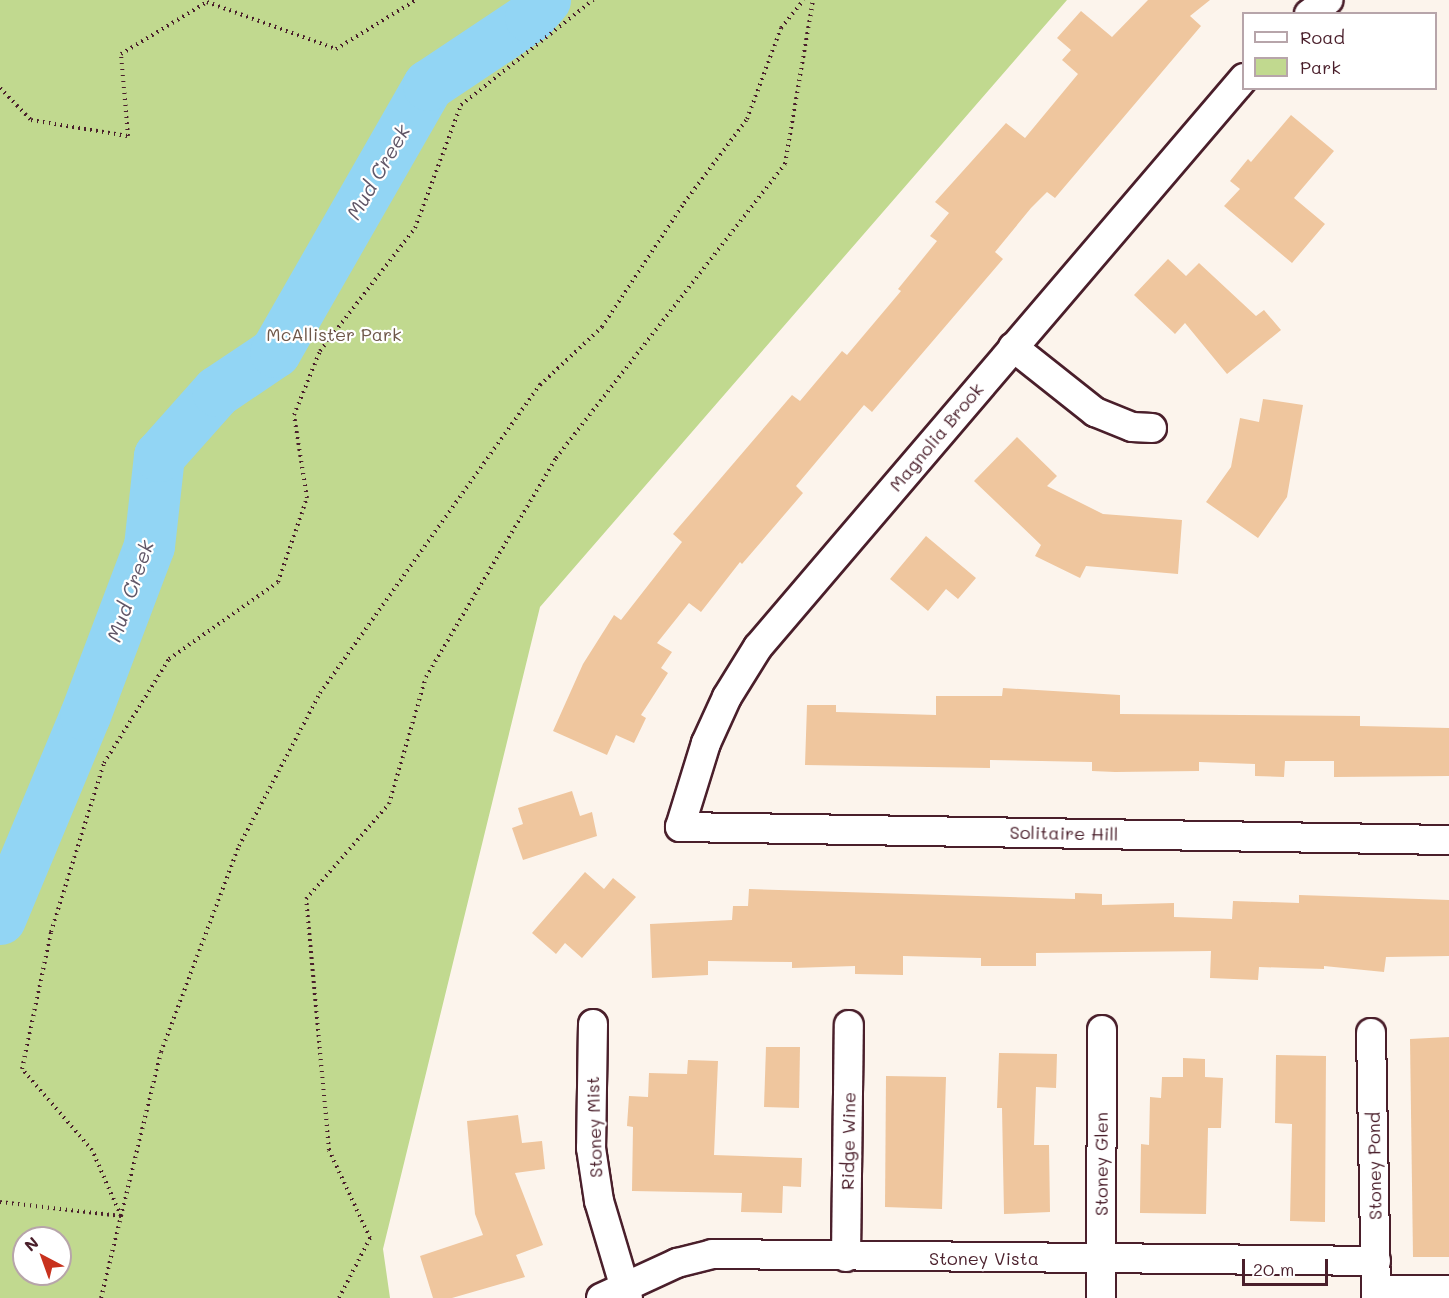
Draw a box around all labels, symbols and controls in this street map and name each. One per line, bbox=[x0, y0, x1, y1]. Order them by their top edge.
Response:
legend bbox=[1242, 12, 1437, 90]
text: Road bbox=[1300, 25, 1345, 49]
text: Park bbox=[1300, 55, 1341, 79]
water label: Mud Creek bbox=[341, 120, 415, 224]
park label: McAllister Park bbox=[266, 323, 402, 345]
street label: Magnolia Brook bbox=[884, 378, 988, 496]
water label: Mud Creek bbox=[101, 537, 159, 645]
street label: Solitaire Hill bbox=[1009, 821, 1119, 845]
street label: Stoney Mist bbox=[581, 1076, 607, 1178]
street label: Ridge Wine bbox=[836, 1092, 860, 1190]
street label: Stoney Glen bbox=[1090, 1112, 1112, 1216]
street label: Stoney Pond bbox=[1362, 1112, 1386, 1220]
north arrow bbox=[12, 1226, 72, 1286]
text: N bbox=[20, 1232, 43, 1255]
street label: Stoney Vista bbox=[929, 1247, 1039, 1269]
scale bar bbox=[1245, 1247, 1330, 1285]
text: 20 m bbox=[1253, 1257, 1294, 1281]

